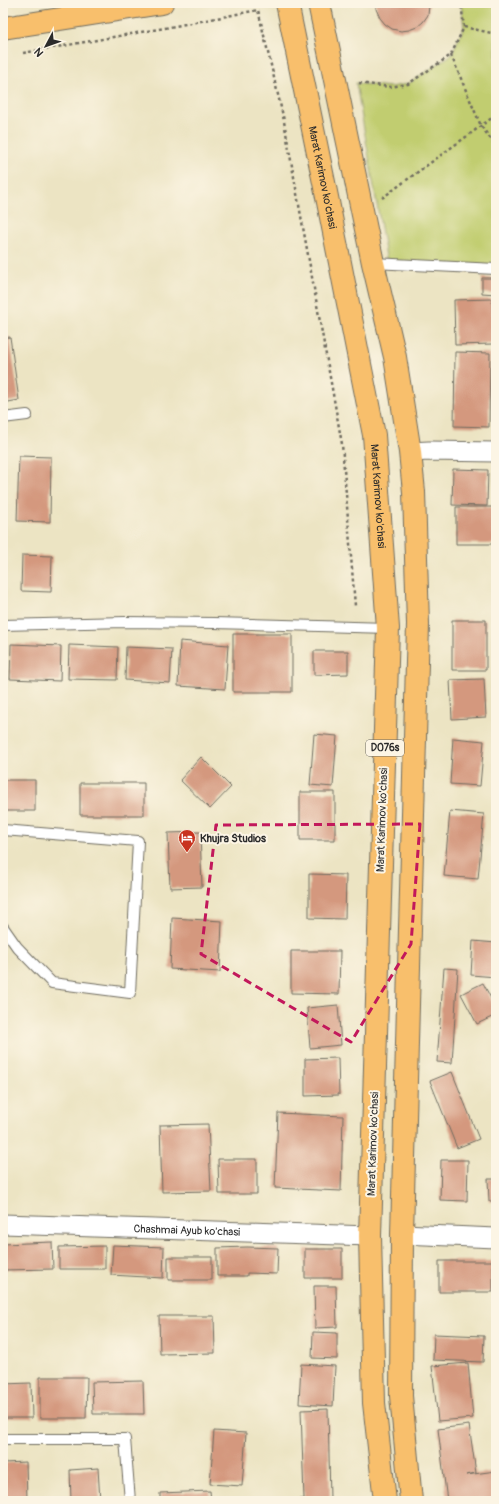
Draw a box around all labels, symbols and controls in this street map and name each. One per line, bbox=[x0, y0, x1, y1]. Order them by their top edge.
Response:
north arrow bbox=[26, 26, 66, 66]
text: N bbox=[31, 45, 46, 59]
street label: Marat Karimov ko'chasi bbox=[306, 125, 340, 230]
street label: Marat Karimov ko'chasi bbox=[368, 444, 389, 549]
road number: D076s bbox=[366, 740, 404, 756]
street label: Marat Karimov ko'chasi bbox=[374, 768, 390, 872]
hotel icon: Khujra Studios bbox=[177, 828, 197, 853]
place label: Khujra Studios bbox=[200, 832, 266, 845]
street label: Marat Karimov ko'chasi bbox=[365, 1092, 381, 1196]
street label: Chashmai Ayub ko'chasi bbox=[133, 1222, 240, 1238]

